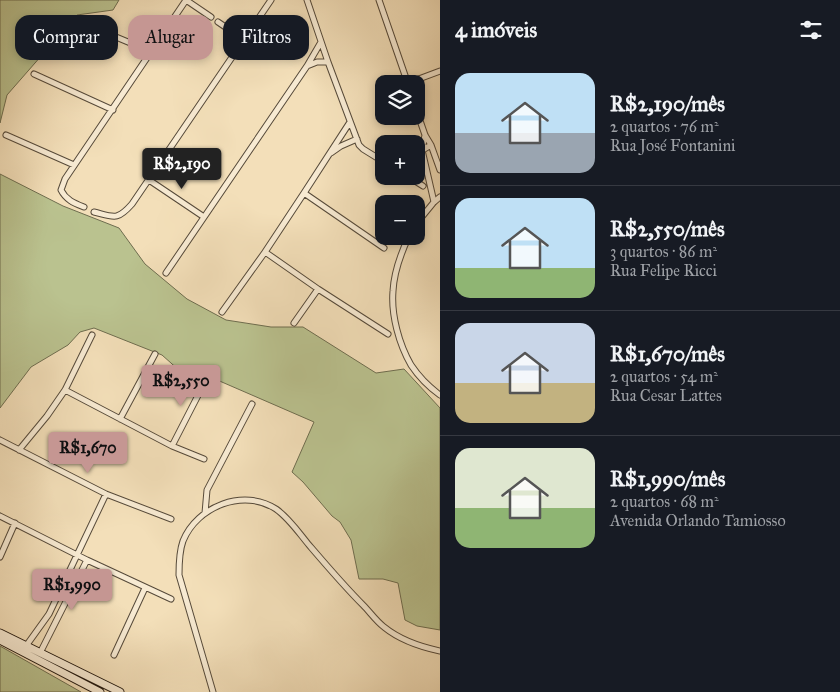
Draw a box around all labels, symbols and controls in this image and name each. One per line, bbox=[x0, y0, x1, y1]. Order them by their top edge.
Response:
chip: Comprar bbox=[15, 15, 118, 60]
chip: Alugar bbox=[128, 15, 213, 60]
chip: Filtros bbox=[223, 15, 309, 60]
icon: filters bbox=[797, 16, 825, 44]
text: 4 imóveis bbox=[455, 17, 537, 43]
map controls bbox=[375, 75, 425, 245]
button: layers bbox=[375, 75, 425, 125]
text: R$2,190/mês bbox=[610, 91, 725, 117]
icon: home bbox=[495, 93, 555, 153]
text: 2 quartos · 76 m² bbox=[610, 117, 719, 136]
button: + bbox=[375, 135, 425, 185]
text: Rua José Fontanini bbox=[610, 136, 736, 155]
pin: R$2,190 bbox=[136, 148, 228, 190]
text: R$2,190 bbox=[153, 154, 211, 173]
button: − bbox=[375, 195, 425, 245]
text: R$2,550/mês bbox=[610, 216, 725, 242]
icon: home bbox=[495, 218, 555, 278]
text: 3 quartos · 86 m² bbox=[610, 242, 717, 261]
text: Rua Felipe Ricci bbox=[610, 261, 717, 280]
text: R$1,670/mês bbox=[610, 341, 725, 367]
icon: home bbox=[495, 343, 555, 403]
pin: R$2,550 bbox=[135, 364, 227, 407]
text: 2 quartos · 54 m² bbox=[610, 367, 718, 386]
text: R$2,550 bbox=[152, 371, 210, 390]
text: Rua Cesar Lattes bbox=[610, 386, 722, 405]
pin: R$1,670 bbox=[42, 432, 134, 474]
text: R$1,670 bbox=[59, 438, 117, 457]
text: R$1,990/mês bbox=[610, 466, 725, 492]
icon: home bbox=[495, 468, 555, 528]
text: 2 quartos · 68 m² bbox=[610, 492, 719, 511]
text: Avenida Orlando Tamiosso bbox=[610, 511, 786, 530]
pin: R$1,990 bbox=[26, 568, 118, 611]
text: R$1,990 bbox=[43, 575, 101, 594]

